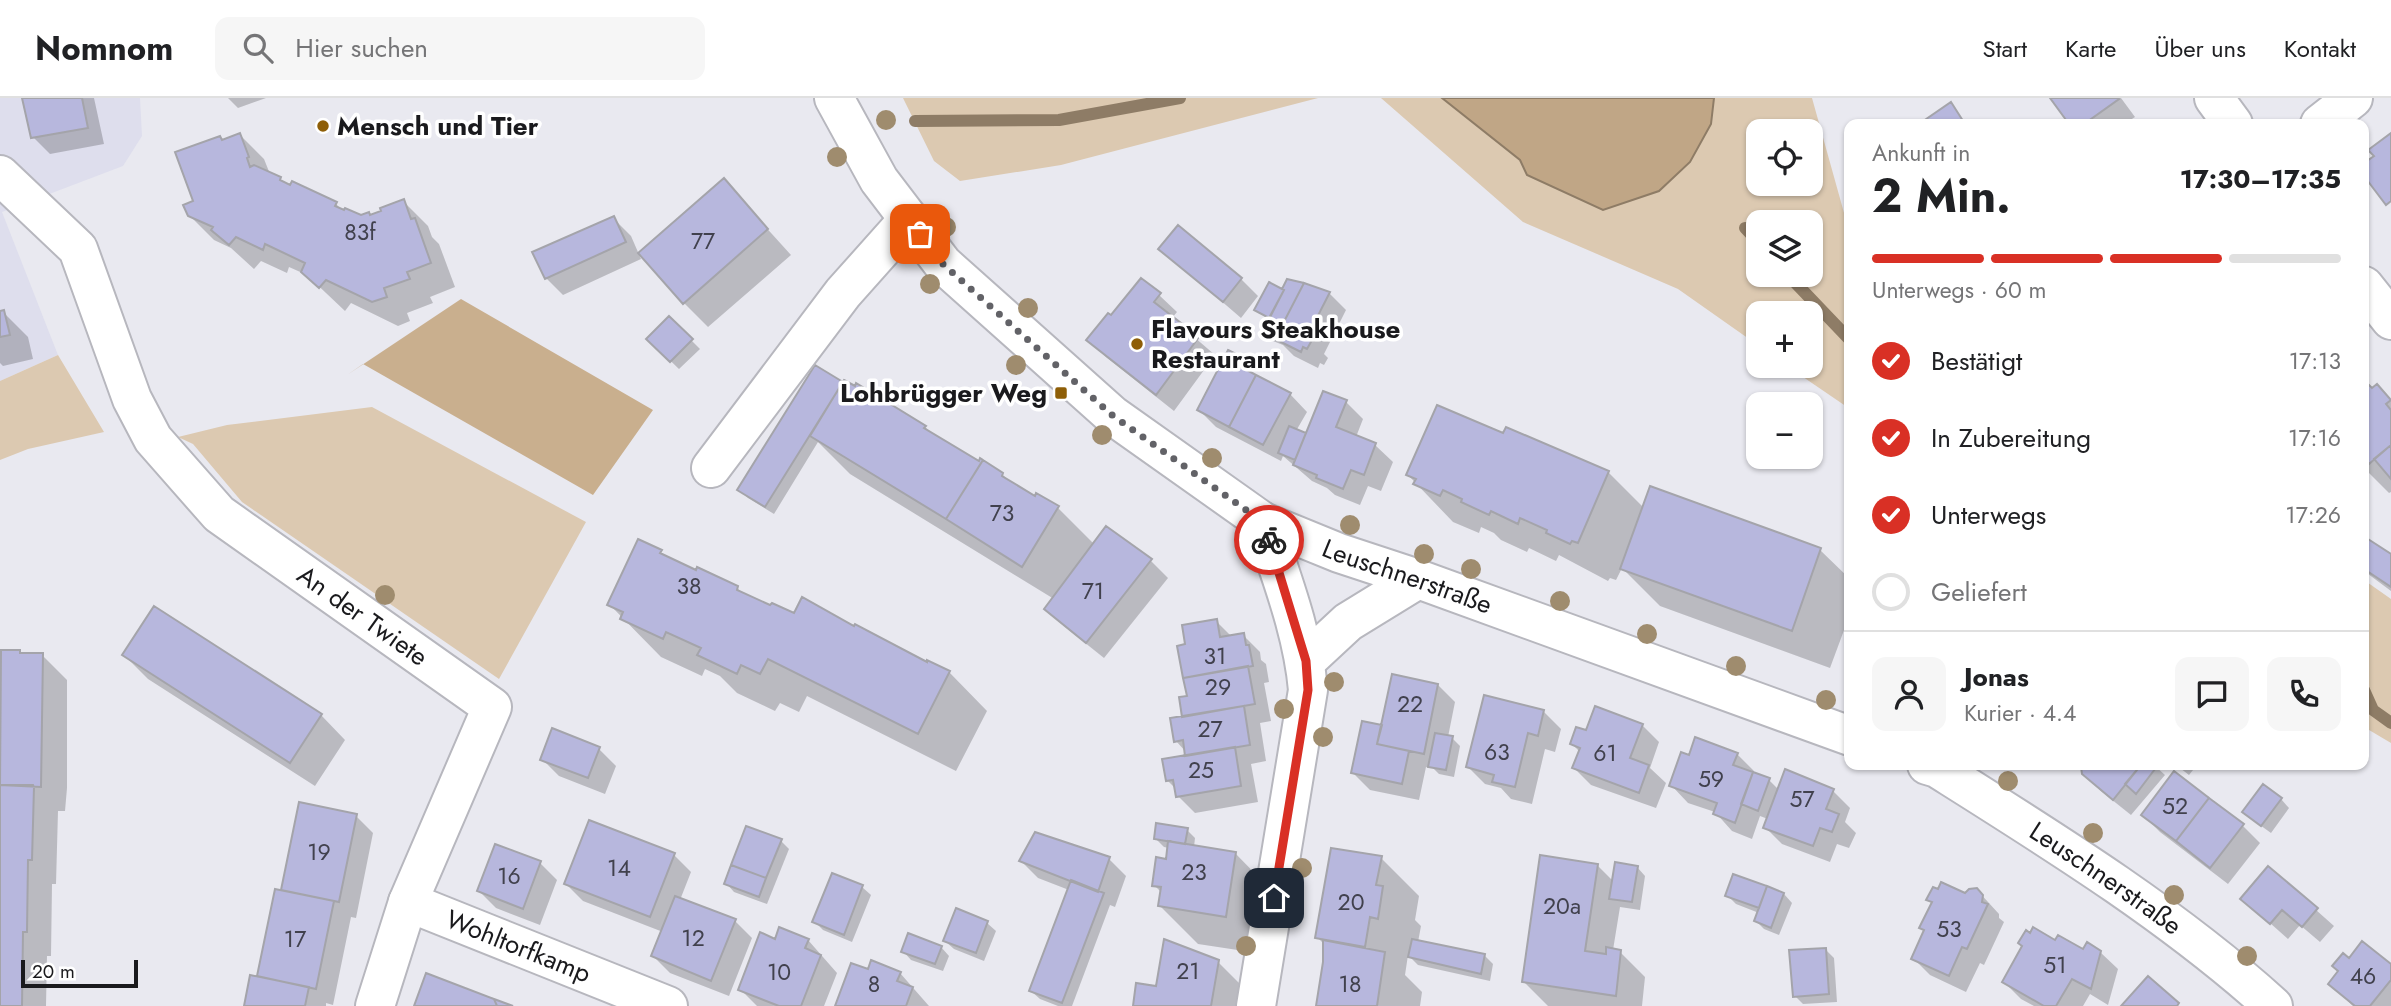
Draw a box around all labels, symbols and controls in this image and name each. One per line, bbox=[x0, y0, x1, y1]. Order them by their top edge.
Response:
search box bbox=[215, 17, 705, 80]
text: Nomnom bbox=[35, 25, 173, 72]
icon: search bbox=[239, 29, 277, 67]
text: Hier suchen bbox=[295, 29, 428, 67]
text: Start bbox=[1983, 31, 2027, 66]
text: Karte bbox=[2065, 31, 2116, 66]
text: Über uns bbox=[2154, 31, 2246, 66]
text: Kontakt bbox=[2284, 31, 2356, 66]
place label: Mensch und Tier bbox=[337, 107, 539, 145]
marker: Mensch und Tier bbox=[315, 118, 331, 134]
map controls bbox=[1746, 119, 1823, 469]
button: locate bbox=[1746, 119, 1823, 196]
text: Ankunft in bbox=[1872, 136, 1970, 170]
text: 17:30–17:35 bbox=[2180, 160, 2341, 198]
text: 2 Min. bbox=[1872, 163, 2011, 229]
pin bbox=[890, 204, 950, 264]
button: layers bbox=[1746, 210, 1823, 287]
house number: 83f bbox=[344, 215, 377, 249]
icon: bag bbox=[901, 215, 939, 253]
house number: 77 bbox=[691, 224, 715, 258]
text: Unterwegs · 60 m bbox=[1872, 273, 2047, 307]
button: + bbox=[1746, 301, 1823, 378]
place label: Flavours Steakhouse Restaurant bbox=[1151, 310, 1401, 378]
marker: Flavours Steakhouse Restaurant bbox=[1129, 336, 1145, 352]
icon: check bbox=[1872, 342, 1910, 380]
text: Bestätigt bbox=[1931, 342, 2022, 380]
text: 17:13 bbox=[2289, 344, 2341, 378]
place label: Lohbrügger Weg bbox=[840, 374, 1047, 412]
marker: Lohbrügger Weg bbox=[1053, 385, 1069, 401]
button: − bbox=[1746, 392, 1823, 469]
icon: check bbox=[1872, 419, 1910, 457]
text: In Zubereitung bbox=[1931, 419, 2091, 457]
text: 17:16 bbox=[2288, 421, 2341, 455]
house number: 73 bbox=[990, 496, 1014, 530]
icon: check bbox=[1872, 496, 1910, 534]
text: Unterwegs bbox=[1931, 496, 2046, 534]
text: 17:26 bbox=[2285, 498, 2341, 532]
courier bbox=[1234, 505, 1304, 575]
icon: bike bbox=[1250, 521, 1288, 559]
street label: Leuschnerstraße bbox=[1316, 529, 1498, 623]
street label: An der Twiete bbox=[290, 556, 436, 675]
house number: 38 bbox=[676, 569, 702, 603]
text: Geliefert bbox=[1931, 573, 2027, 611]
house number: 71 bbox=[1082, 574, 1104, 608]
house number: 31 bbox=[1204, 639, 1226, 673]
button: person bbox=[1872, 657, 1946, 731]
button: chat bbox=[2175, 657, 2249, 731]
button: phone bbox=[2267, 657, 2341, 731]
text: Jonas bbox=[1964, 658, 2029, 696]
house number: 29 bbox=[1205, 670, 1231, 704]
house number: 22 bbox=[1397, 687, 1423, 721]
text: Kurier · 4.4 bbox=[1964, 696, 2076, 730]
house number: 27 bbox=[1197, 712, 1223, 746]
house number: 63 bbox=[1484, 735, 1510, 769]
house number: 61 bbox=[1593, 736, 1617, 770]
house number: 25 bbox=[1188, 753, 1214, 787]
house number: 59 bbox=[1698, 762, 1724, 796]
house number: 57 bbox=[1789, 782, 1815, 816]
house number: 52 bbox=[2162, 789, 2188, 823]
street label: Leuschnerstraße bbox=[2022, 812, 2190, 944]
house number: 19 bbox=[307, 835, 331, 869]
house number: 14 bbox=[607, 851, 631, 885]
house number: 23 bbox=[1181, 855, 1207, 889]
house number: 16 bbox=[497, 859, 521, 893]
pin bbox=[1244, 868, 1304, 928]
icon: home bbox=[1255, 879, 1293, 917]
house number: 20 bbox=[1338, 885, 1364, 919]
house number: 20a bbox=[1543, 889, 1581, 923]
street label: Wohltorfkamp bbox=[440, 900, 597, 992]
house number: 53 bbox=[1936, 912, 1962, 946]
house number: 12 bbox=[681, 921, 705, 955]
house number: 17 bbox=[284, 922, 306, 956]
house number: 51 bbox=[2043, 948, 2067, 982]
house number: 21 bbox=[1176, 954, 1200, 988]
house number: 10 bbox=[767, 955, 791, 989]
scale bar bbox=[21, 957, 138, 989]
text: 20 m bbox=[32, 958, 75, 985]
house number: 46 bbox=[2350, 959, 2376, 993]
house number: 8 bbox=[868, 967, 880, 1001]
house number: 18 bbox=[1339, 967, 1361, 1001]

